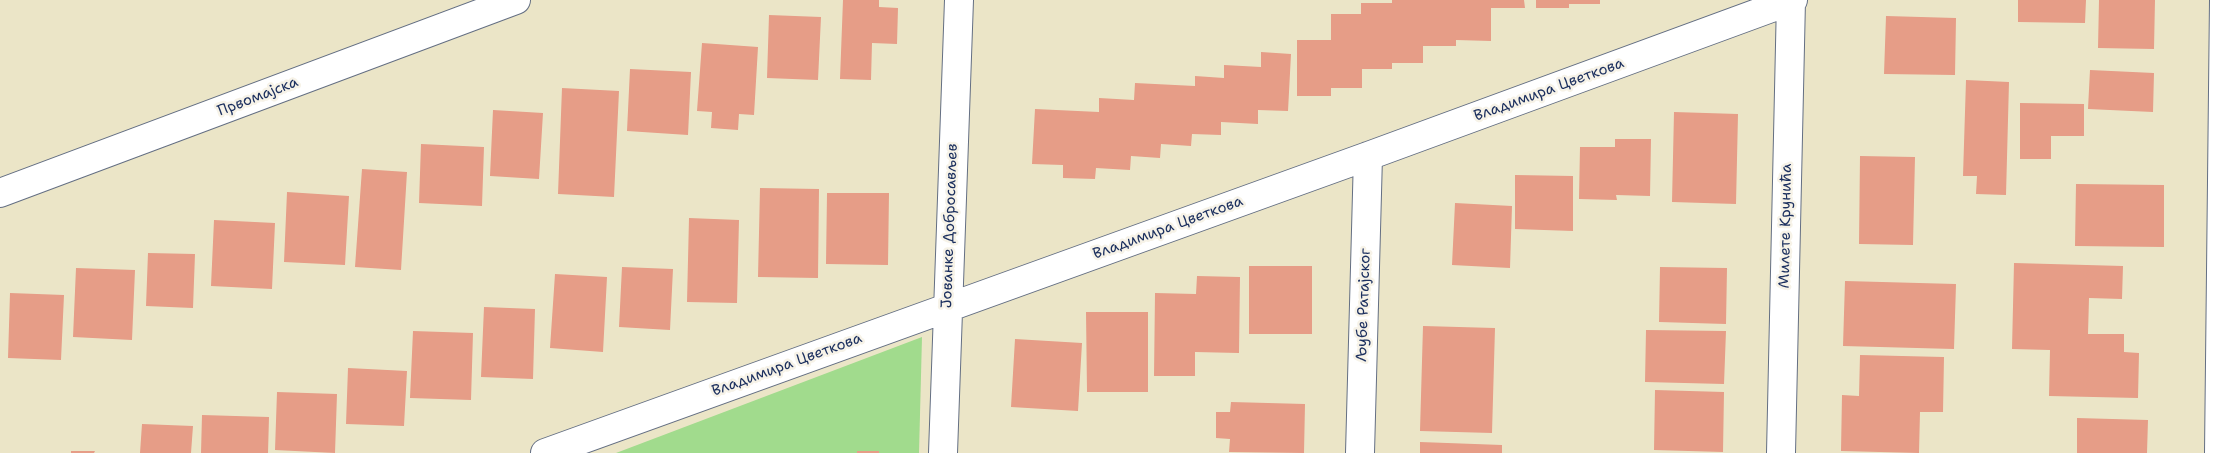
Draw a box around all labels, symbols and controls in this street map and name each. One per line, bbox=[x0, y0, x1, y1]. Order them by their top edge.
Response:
street label: Владимира Цветкова bbox=[1472, 54, 1626, 126]
street label: Првомајска bbox=[215, 73, 301, 121]
street label: Јованке Добросављев bbox=[938, 143, 962, 309]
street label: Милете Крунића bbox=[1776, 163, 1796, 289]
street label: Владимира Цветкова bbox=[1091, 192, 1245, 264]
street label: Љубе Ратајског bbox=[1353, 248, 1375, 362]
street label: Владимира Цветкова bbox=[710, 329, 864, 401]

